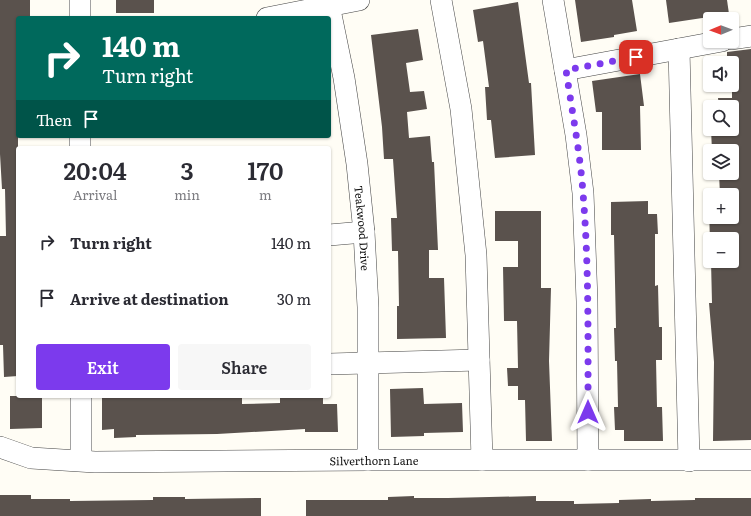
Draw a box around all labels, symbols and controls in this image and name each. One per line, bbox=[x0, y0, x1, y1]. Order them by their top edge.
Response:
north arrow bbox=[703, 12, 739, 48]
map controls bbox=[703, 12, 739, 268]
text: 140 m bbox=[102, 24, 180, 66]
icon: right bbox=[36, 32, 88, 84]
pin bbox=[619, 40, 653, 74]
icon: arrive bbox=[625, 46, 647, 68]
button: sound bbox=[703, 56, 739, 92]
text: Turn right bbox=[102, 62, 193, 89]
button: search bbox=[703, 100, 739, 136]
text: Then bbox=[36, 108, 72, 131]
icon: arrive bbox=[80, 108, 102, 130]
button: layers bbox=[703, 144, 739, 180]
text: 20:04 bbox=[63, 152, 127, 187]
text: 3 bbox=[180, 152, 194, 187]
text: 170 bbox=[247, 152, 284, 187]
text: Arrival bbox=[73, 185, 117, 204]
text: min bbox=[174, 185, 200, 204]
text: m bbox=[259, 185, 272, 204]
street label: Teakwood Drive bbox=[351, 185, 374, 272]
button: + bbox=[703, 188, 739, 224]
icon: right bbox=[36, 231, 58, 253]
text: Turn right bbox=[70, 231, 152, 254]
text: 140 m bbox=[271, 231, 311, 254]
button: − bbox=[703, 232, 739, 268]
icon: arrive bbox=[36, 287, 58, 309]
text: Arrive at destination bbox=[70, 287, 229, 310]
text: 30 m bbox=[277, 287, 311, 310]
button: Exit bbox=[36, 344, 170, 390]
button: Share bbox=[178, 344, 311, 390]
position arrow bbox=[567, 391, 609, 433]
street label: Silverthorn Lane bbox=[329, 452, 419, 468]

